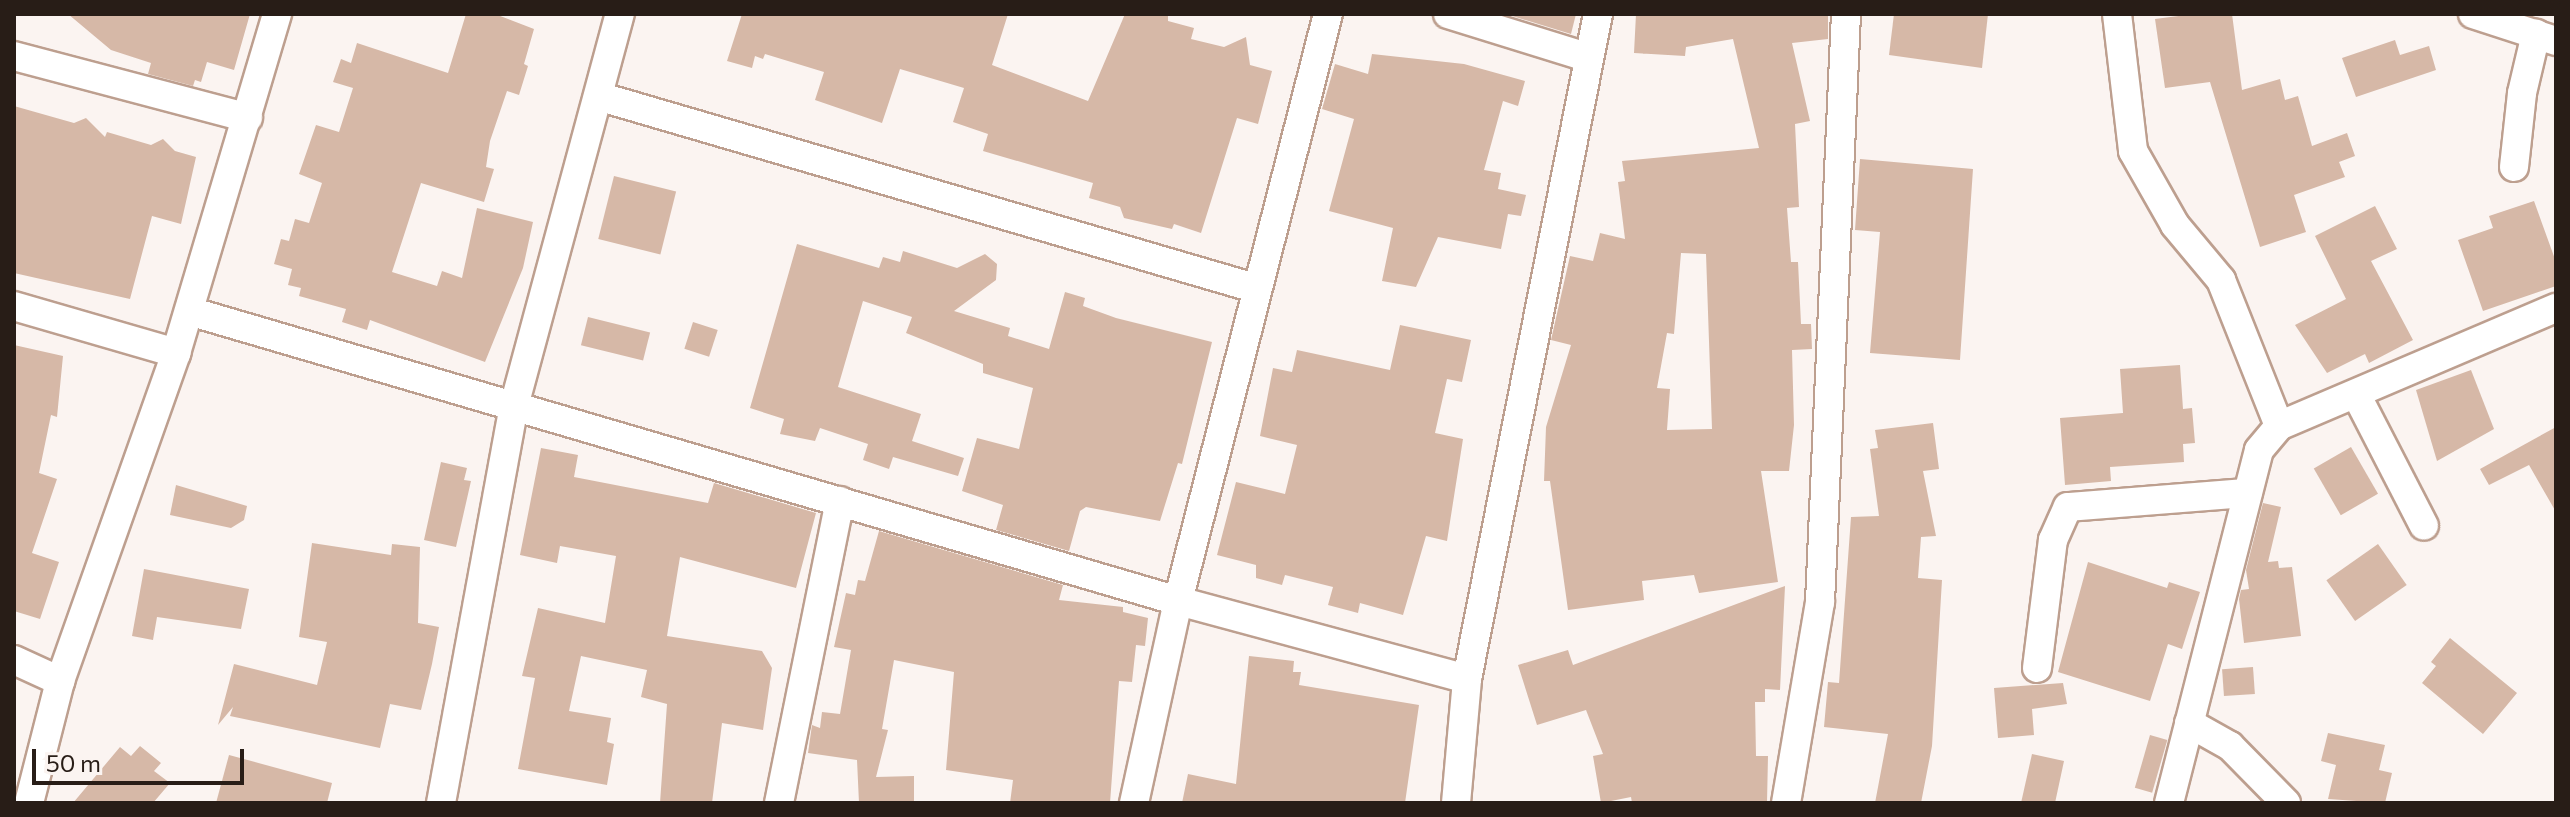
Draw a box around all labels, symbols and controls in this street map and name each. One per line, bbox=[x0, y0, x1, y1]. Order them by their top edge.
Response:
scale bar bbox=[36, 733, 248, 783]
text: 50 m bbox=[46, 748, 101, 777]

